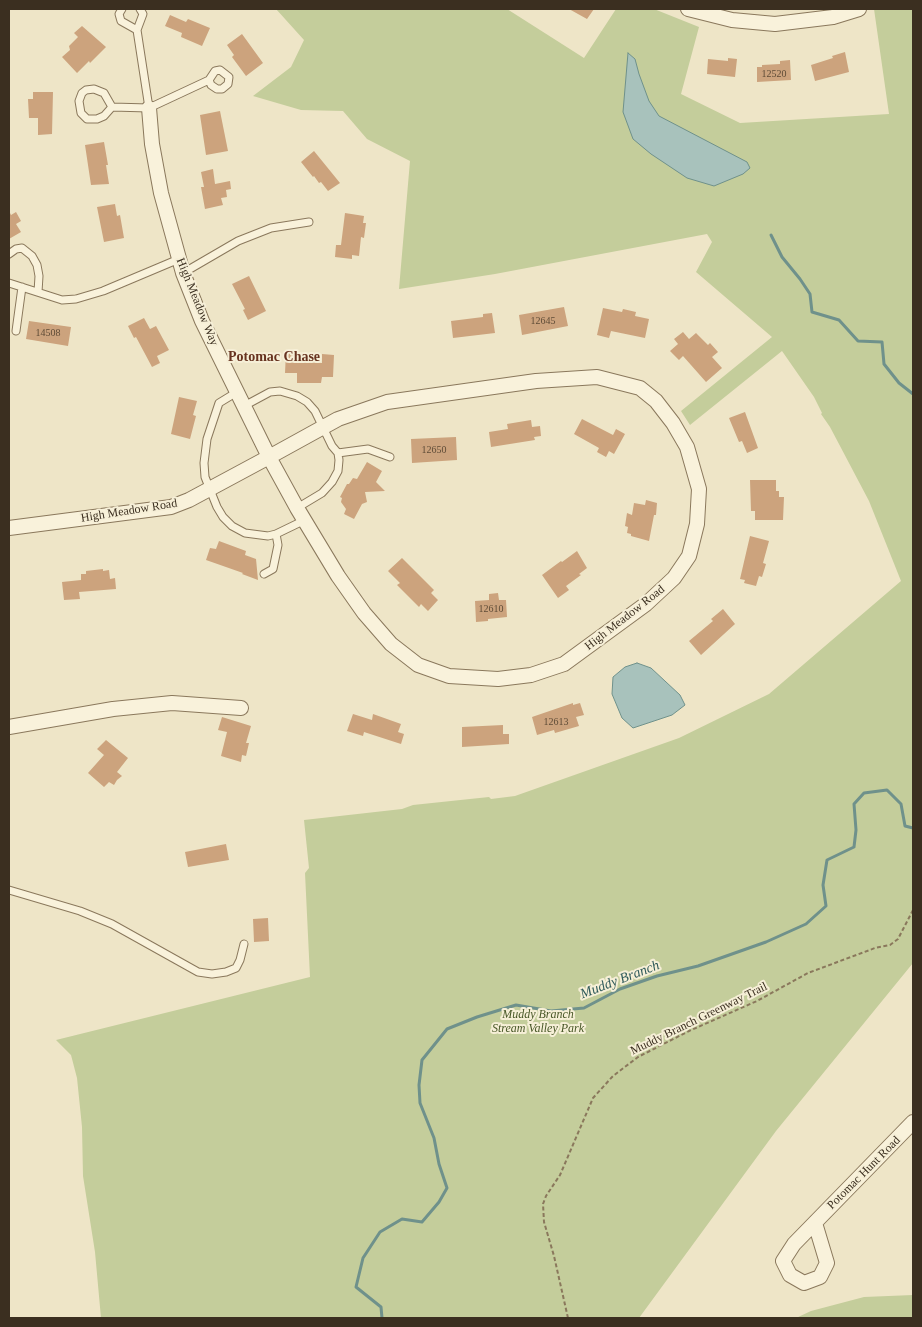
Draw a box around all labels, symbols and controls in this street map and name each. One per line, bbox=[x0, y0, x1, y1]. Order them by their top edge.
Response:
house number: 12520 bbox=[762, 68, 786, 80]
street label: High Meadow Way bbox=[173, 256, 221, 348]
house number: 12645 bbox=[530, 315, 556, 327]
house number: 14508 bbox=[36, 327, 60, 339]
district label: Potomac Chase bbox=[228, 349, 320, 365]
house number: 12650 bbox=[422, 444, 446, 456]
street label: High Meadow Road bbox=[80, 496, 178, 526]
street label: High Meadow Road bbox=[582, 582, 668, 654]
house number: 12610 bbox=[478, 603, 504, 615]
house number: 12613 bbox=[544, 716, 568, 728]
water label: Muddy Branch bbox=[578, 957, 662, 1003]
street label: Muddy Branch Greenway Trail bbox=[628, 980, 770, 1058]
park label: Muddy Branch Stream Valley Park bbox=[492, 1008, 584, 1036]
street label: Potomac Hunt Road bbox=[824, 1133, 904, 1213]

